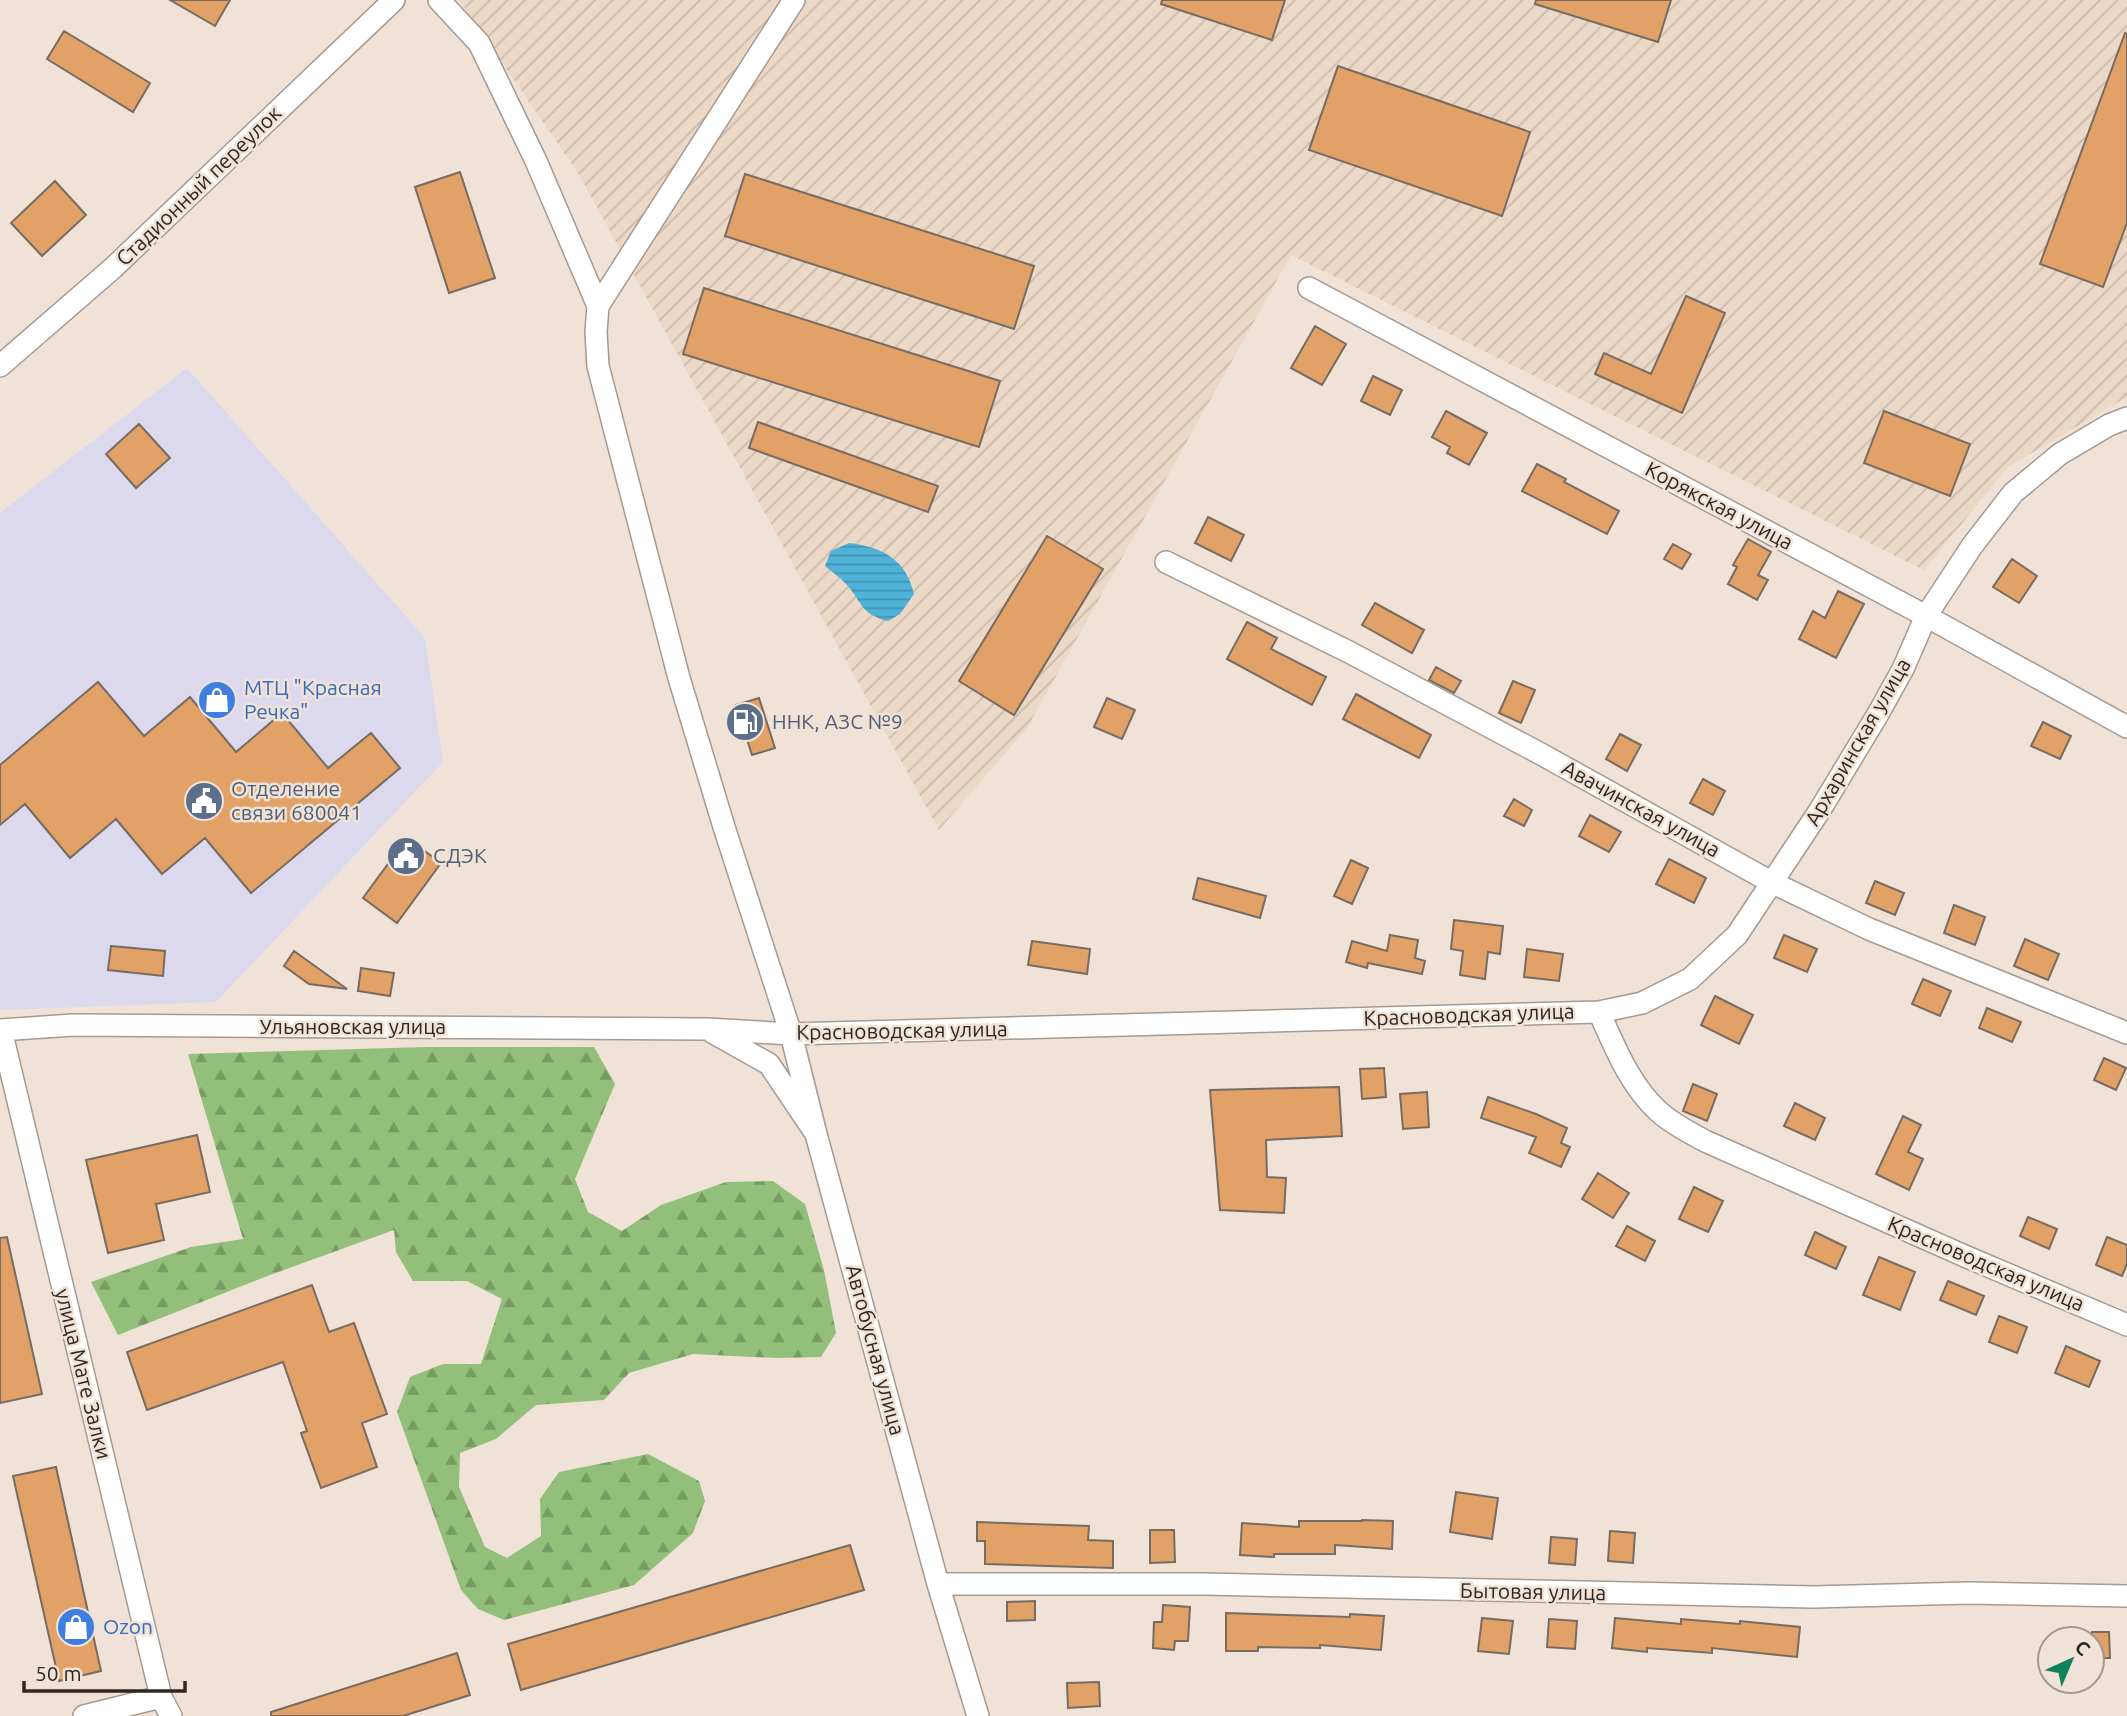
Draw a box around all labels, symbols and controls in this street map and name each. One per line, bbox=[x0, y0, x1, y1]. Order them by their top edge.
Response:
street label: Стадионный переулок bbox=[111, 100, 286, 270]
street label: Корякская улица bbox=[1642, 456, 1797, 554]
street label: Архаринская улица bbox=[1799, 654, 1915, 829]
place label: МТЦ "Красная Речка" bbox=[244, 675, 382, 723]
shop icon: МТЦ "Красная Речка" bbox=[196, 679, 238, 721]
fuel station icon: ННК, АЗС №9 bbox=[724, 701, 766, 743]
place label: ННК, АЗС №9 bbox=[772, 709, 903, 733]
street label: Авачинская улица bbox=[1558, 755, 1725, 861]
place label: Отделение связи 680041 bbox=[231, 776, 362, 824]
public building icon: Отделение связи 680041 bbox=[183, 780, 225, 822]
public building icon: СДЭК bbox=[385, 835, 427, 877]
place label: СДЭК bbox=[433, 843, 487, 867]
street label: Красноводская улица bbox=[1363, 998, 1575, 1030]
street label: Ульяновская улица bbox=[260, 1014, 446, 1038]
street label: Красноводская улица bbox=[796, 1016, 1008, 1044]
street label: Красноводская улица bbox=[1884, 1211, 2088, 1315]
street label: Автобусная улица bbox=[842, 1262, 910, 1438]
street label: улица Мате Залки bbox=[51, 1286, 117, 1462]
street label: Бытовая улица bbox=[1460, 1578, 1606, 1604]
shop icon: Ozon bbox=[55, 1606, 97, 1648]
place label: Ozon bbox=[103, 1614, 153, 1638]
north arrow bbox=[2036, 1625, 2106, 1695]
text: С bbox=[2071, 1636, 2095, 1660]
scale bar bbox=[24, 1650, 186, 1694]
text: 50 m bbox=[35, 1661, 82, 1685]

